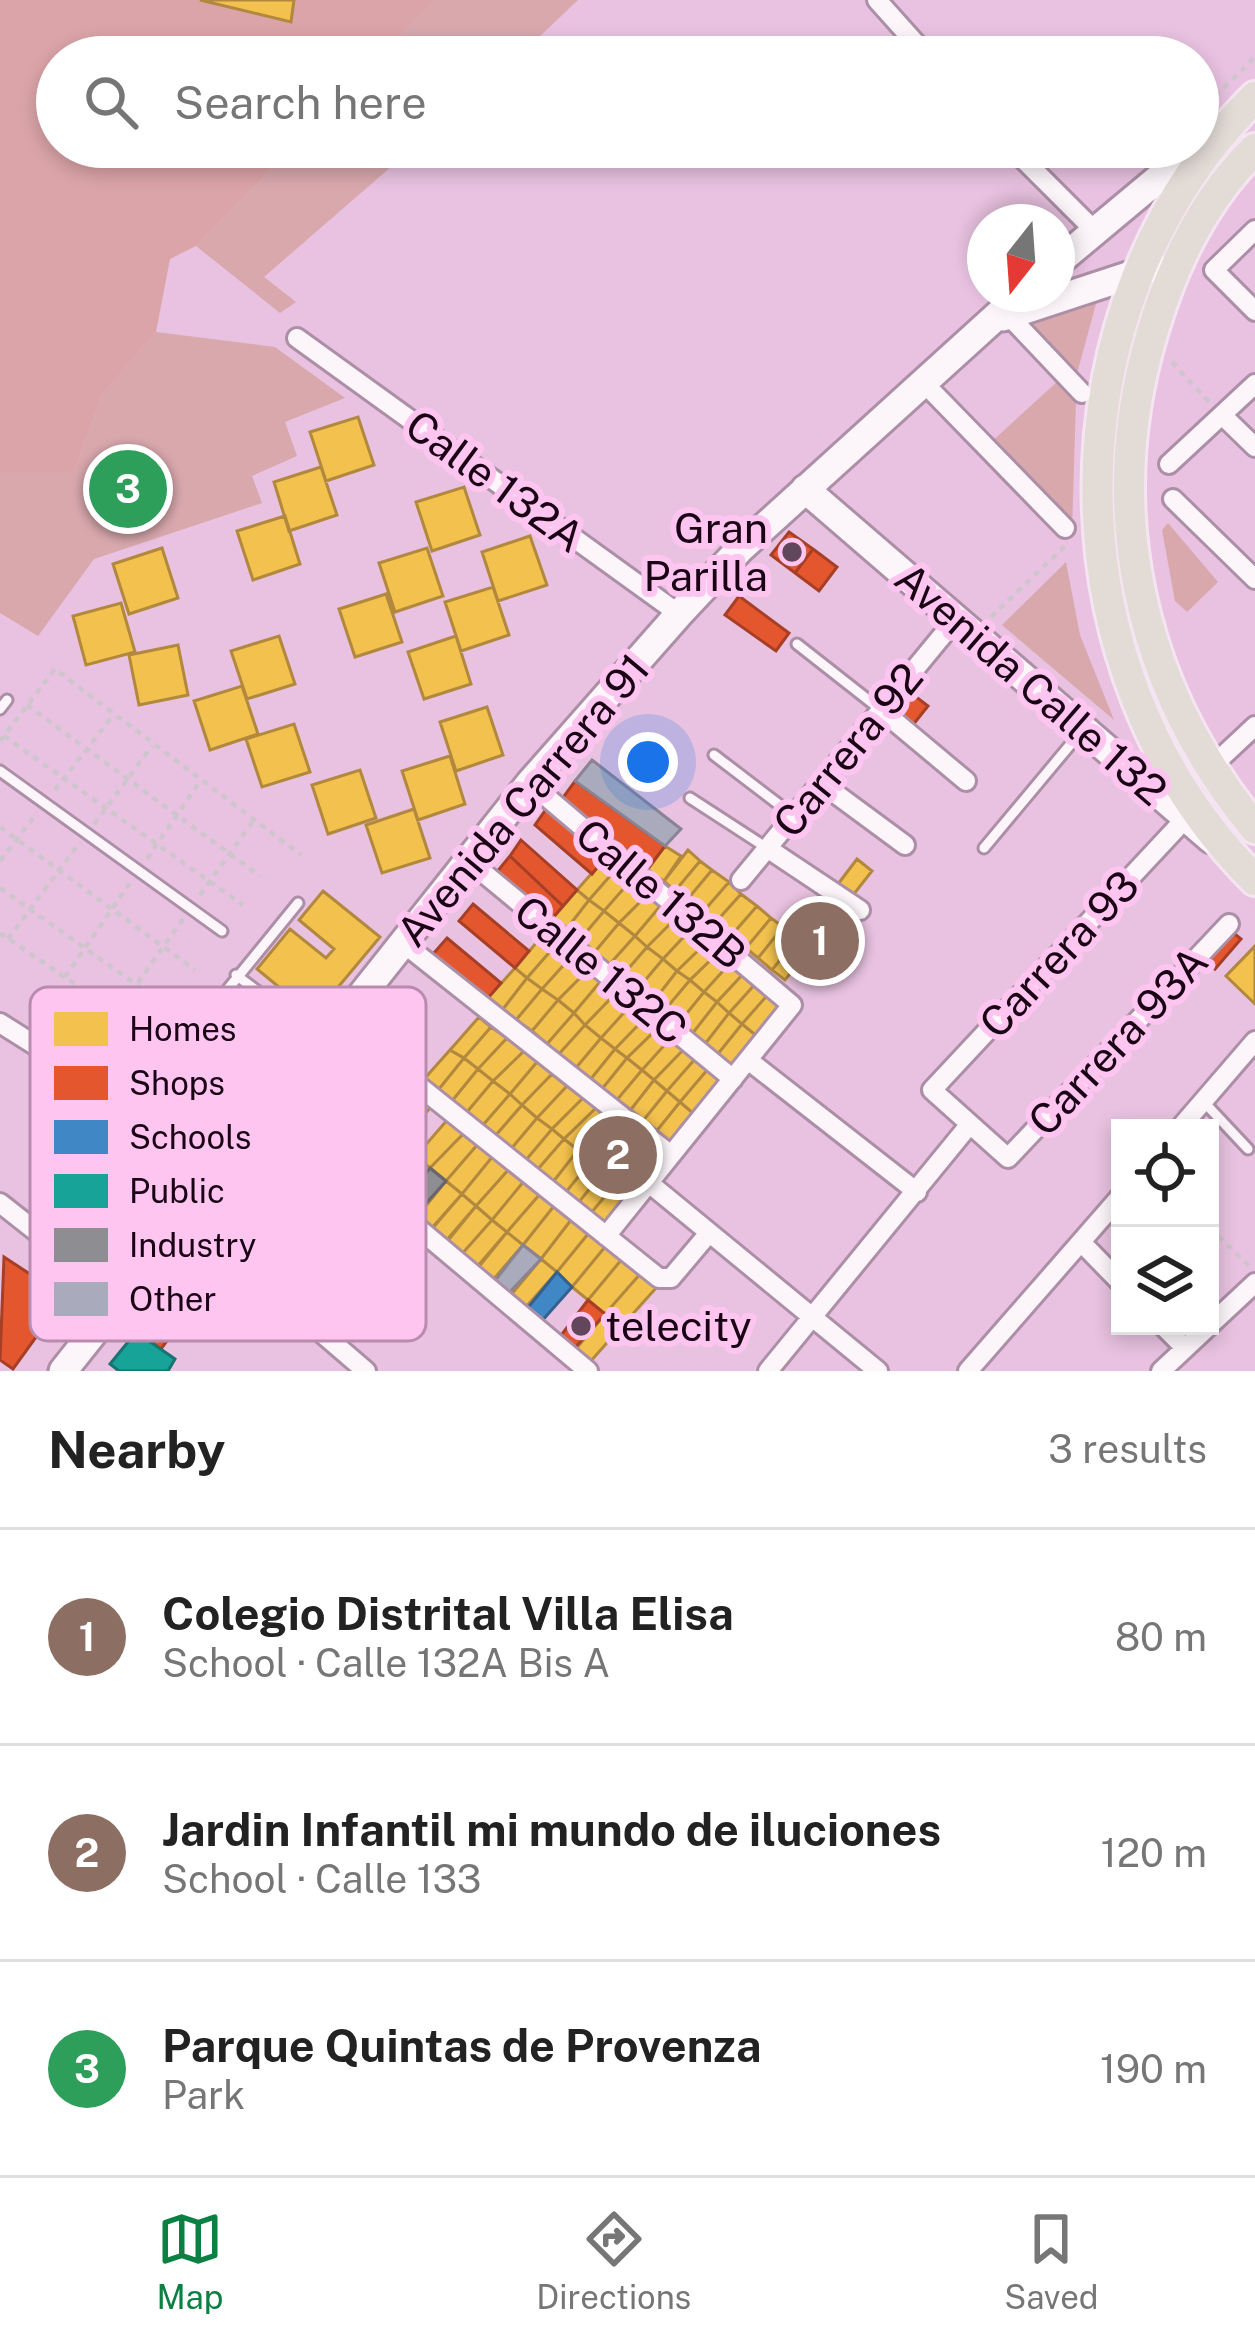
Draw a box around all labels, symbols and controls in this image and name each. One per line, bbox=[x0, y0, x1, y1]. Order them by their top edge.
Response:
search box bbox=[36, 36, 1219, 168]
icon: search bbox=[78, 69, 144, 135]
text: Search here bbox=[174, 76, 427, 129]
north arrow bbox=[967, 204, 1075, 312]
street label: Calle 132A bbox=[397, 400, 594, 561]
pin: 3 bbox=[89, 444, 167, 534]
place label: Gran Parilla bbox=[644, 503, 768, 600]
marker: Gran Parilla bbox=[779, 539, 805, 565]
street label: Avenida Calle 132 bbox=[886, 553, 1177, 815]
street label: Avenida Carrera 91 bbox=[386, 644, 659, 955]
street label: Carrera 92 bbox=[763, 653, 932, 846]
your location bbox=[618, 732, 678, 792]
street label: Calle 132B bbox=[567, 809, 756, 979]
street label: Carrera 93 bbox=[969, 860, 1148, 1047]
street label: Calle 132C bbox=[506, 885, 697, 1054]
pin: 1 bbox=[781, 896, 859, 986]
street label: Carrera 93A bbox=[1018, 936, 1217, 1145]
legend bbox=[30, 987, 426, 1341]
text: Homes bbox=[129, 1010, 237, 1048]
text: Shops bbox=[129, 1064, 225, 1102]
pin: 2 bbox=[579, 1110, 657, 1200]
text: Schools bbox=[129, 1118, 251, 1156]
map controls bbox=[1111, 1119, 1219, 1335]
button: locate bbox=[1111, 1119, 1219, 1227]
text: Public bbox=[129, 1172, 225, 1210]
text: Industry bbox=[129, 1226, 256, 1264]
button: layers bbox=[1111, 1227, 1219, 1335]
text: Other bbox=[129, 1280, 216, 1318]
place label: telecity bbox=[605, 1301, 752, 1350]
marker: telecity bbox=[568, 1313, 594, 1339]
text: Nearby bbox=[48, 1420, 225, 1479]
text: 3 results bbox=[1048, 1426, 1207, 1472]
text: Colegio Distrital Villa Elisa bbox=[162, 1587, 734, 1640]
text: 1 bbox=[79, 1614, 95, 1660]
text: 80 m bbox=[1115, 1614, 1207, 1660]
text: School · Calle 132A Bis A bbox=[162, 1640, 610, 1686]
text: Jardin Infantil mi mundo de iluciones bbox=[162, 1803, 941, 1856]
text: 2 bbox=[75, 1830, 99, 1876]
text: 120 m bbox=[1101, 1830, 1207, 1876]
text: School · Calle 133 bbox=[162, 1856, 481, 1902]
text: Parque Quintas de Provenza bbox=[162, 2019, 762, 2072]
text: 3 bbox=[74, 2046, 100, 2092]
text: 190 m bbox=[1100, 2046, 1207, 2092]
text: Park bbox=[162, 2072, 245, 2118]
tab: Map bbox=[156, 2206, 223, 2316]
tab: Directions bbox=[536, 2206, 691, 2316]
tab: Saved bbox=[1004, 2206, 1099, 2316]

